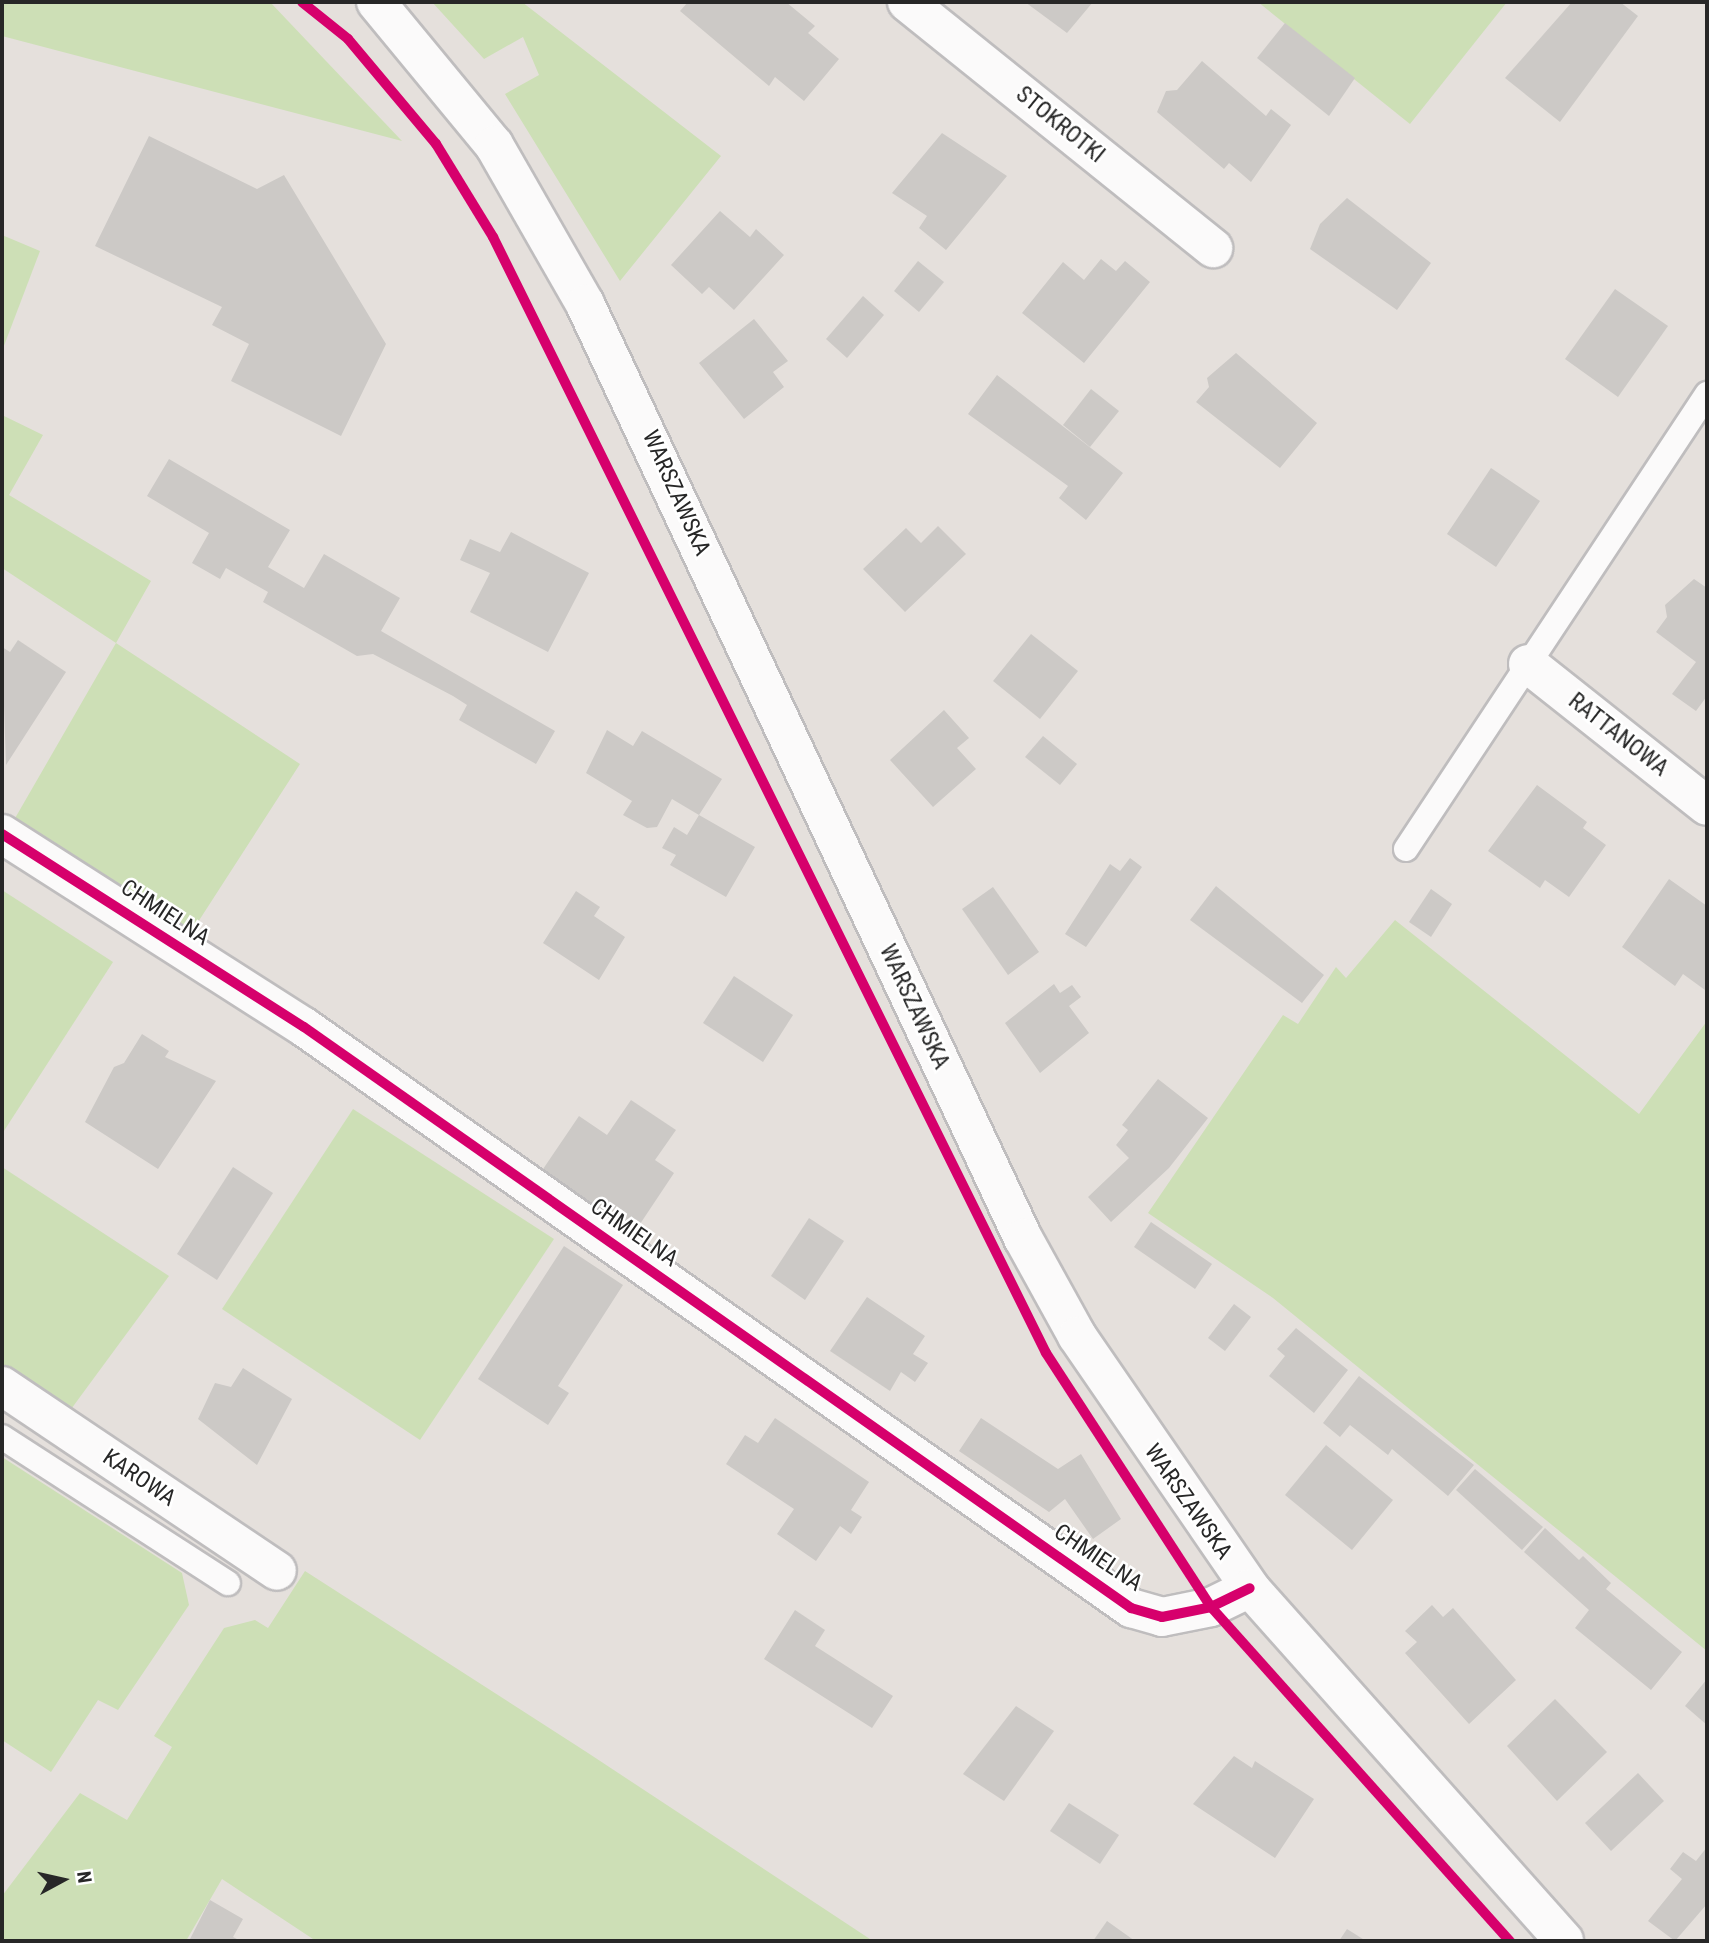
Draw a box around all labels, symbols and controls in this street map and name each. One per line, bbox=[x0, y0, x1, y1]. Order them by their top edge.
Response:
street label: STOKROTKI bbox=[1010, 81, 1110, 169]
street label: WARSZAWSKA bbox=[636, 426, 716, 560]
street label: RATTANOWA bbox=[1563, 688, 1673, 782]
street label: CHMIELNA bbox=[115, 874, 215, 952]
street label: WARSZAWSKA bbox=[873, 940, 955, 1074]
street label: CHMIELNA bbox=[585, 1193, 683, 1273]
street label: WARSZAWSKA bbox=[1138, 1439, 1238, 1565]
street label: KAROWA bbox=[97, 1444, 181, 1512]
street label: CHMIELNA bbox=[1049, 1518, 1147, 1598]
north arrow bbox=[28, 1845, 98, 1915]
text: N bbox=[72, 1870, 96, 1884]

